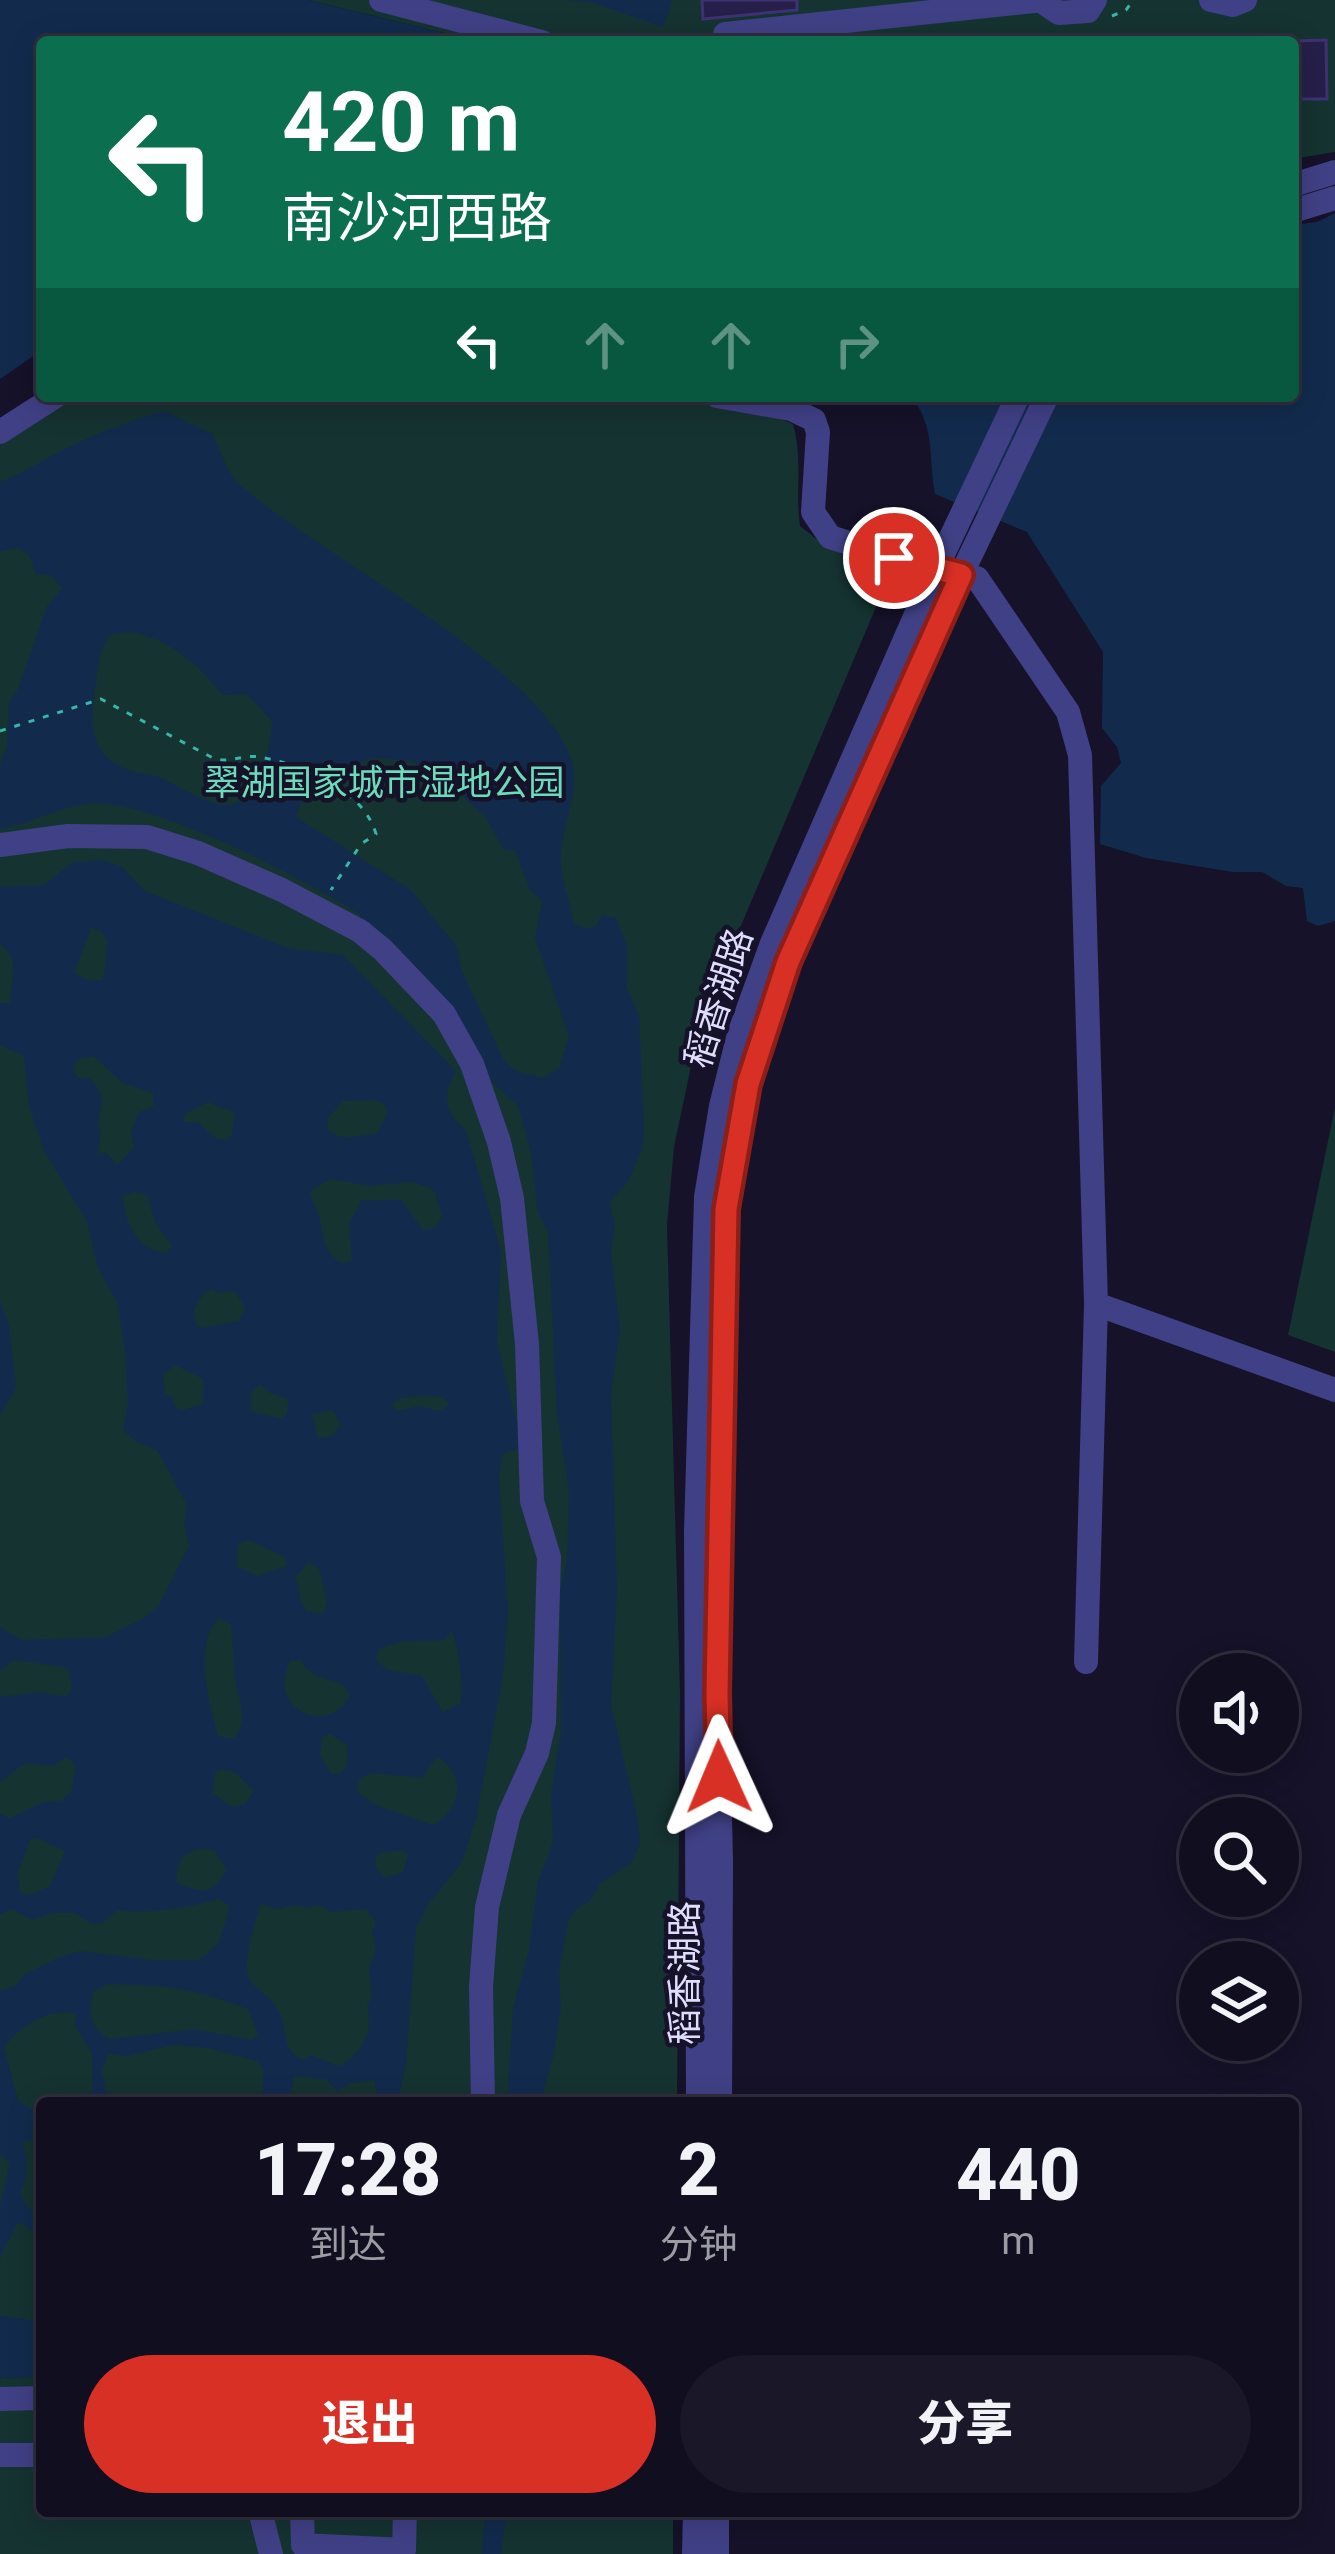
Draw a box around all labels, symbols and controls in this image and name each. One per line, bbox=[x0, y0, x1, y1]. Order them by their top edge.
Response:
text: 420 m bbox=[282, 73, 520, 172]
icon: left bbox=[84, 84, 240, 240]
text: 南沙河西路 bbox=[282, 187, 552, 250]
icon: left bbox=[446, 312, 512, 378]
icon: ahead bbox=[572, 312, 638, 378]
icon: ahead bbox=[698, 312, 764, 378]
icon: right bbox=[824, 312, 890, 378]
pin bbox=[843, 507, 945, 609]
icon: arrive bbox=[861, 525, 927, 591]
park label: 翠湖国家城市湿地公园 bbox=[204, 762, 564, 804]
street label: 稻香湖路 bbox=[677, 923, 761, 1073]
map controls bbox=[1179, 1653, 1299, 2061]
button: sound bbox=[1179, 1653, 1299, 1773]
position arrow bbox=[656, 1714, 782, 1840]
button: search bbox=[1179, 1797, 1299, 1917]
street label: 稻香湖路 bbox=[664, 1901, 706, 2045]
button: layers bbox=[1179, 1941, 1299, 2061]
text: 17:28 bbox=[254, 2128, 441, 2213]
text: 2 bbox=[678, 2128, 719, 2213]
text: 440 bbox=[956, 2133, 1081, 2218]
text: m bbox=[1001, 2218, 1035, 2264]
text: 到达 bbox=[309, 2222, 387, 2268]
text: 分钟 bbox=[660, 2222, 738, 2268]
button: 退出 bbox=[84, 2355, 656, 2493]
button: 分享 bbox=[680, 2355, 1251, 2493]

